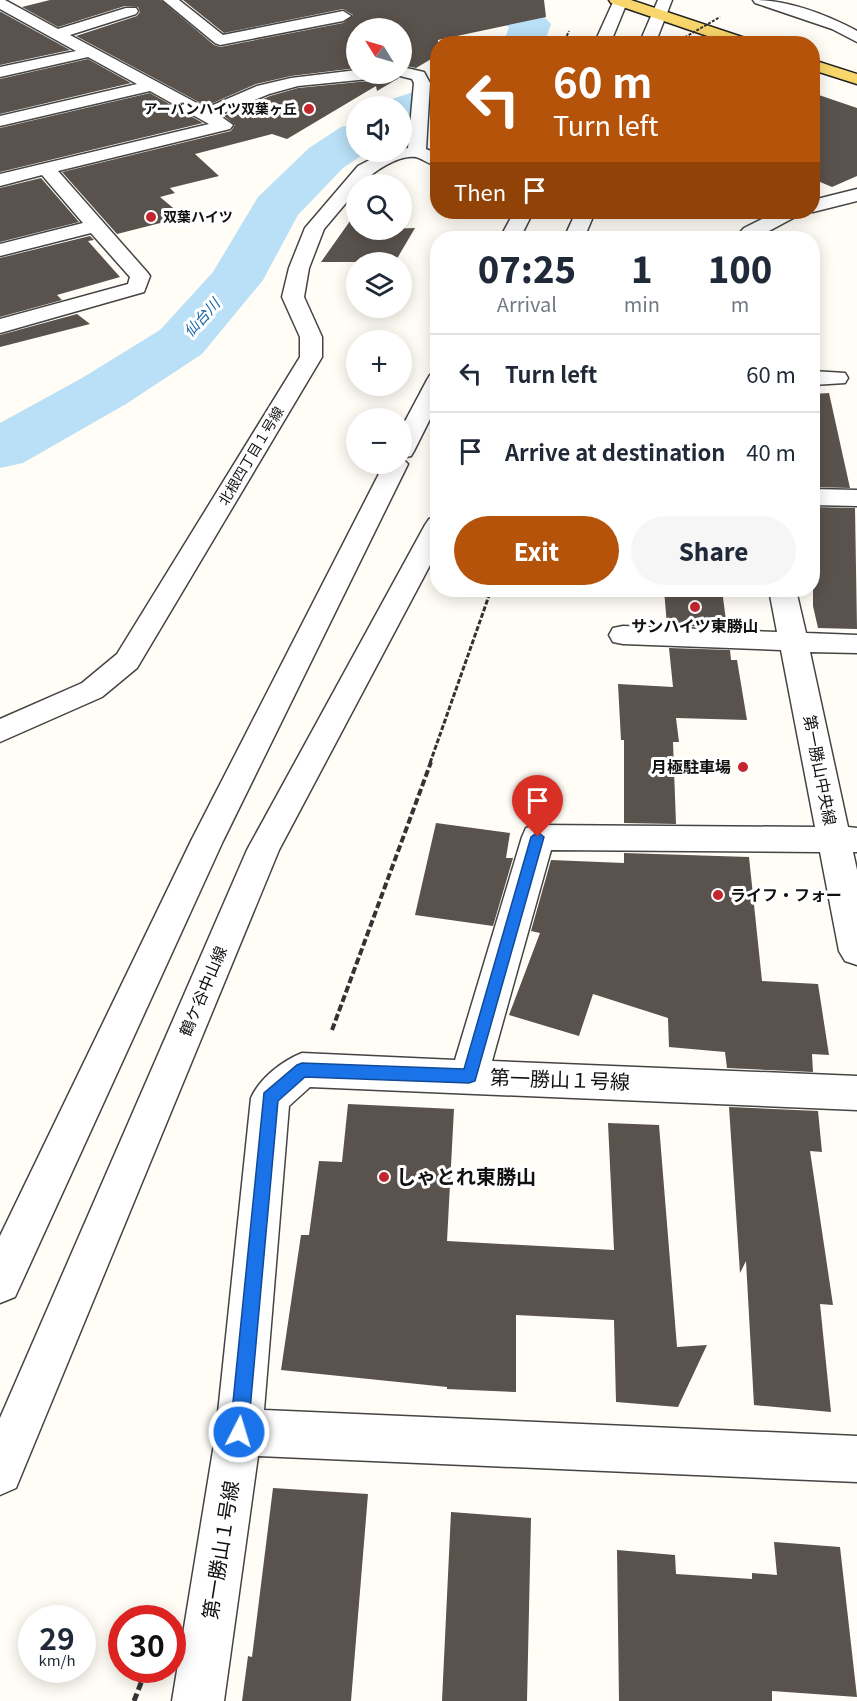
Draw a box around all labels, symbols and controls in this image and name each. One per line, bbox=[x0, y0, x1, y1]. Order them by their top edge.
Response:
north arrow bbox=[346, 18, 412, 84]
map controls bbox=[346, 18, 412, 474]
text: 60 m bbox=[553, 49, 653, 110]
icon: left bbox=[454, 60, 532, 138]
button: sound bbox=[346, 96, 412, 162]
place label: アーバンハイツ双葉ヶ丘 bbox=[144, 98, 297, 118]
marker: アーバンハイツ双葉ヶ丘 bbox=[302, 102, 316, 116]
text: Turn left bbox=[553, 105, 659, 144]
button: search bbox=[346, 174, 412, 240]
icon: arrive bbox=[518, 174, 551, 207]
text: Then bbox=[454, 175, 506, 207]
place label: 双葉ハイツ bbox=[163, 206, 233, 226]
marker: 双葉ハイツ bbox=[144, 210, 158, 224]
text: 07:25 bbox=[478, 241, 576, 293]
text: 1 bbox=[631, 241, 653, 293]
text: 100 bbox=[708, 241, 772, 293]
button: layers bbox=[346, 252, 412, 318]
text: Arrival bbox=[497, 289, 557, 318]
text: min bbox=[624, 289, 660, 318]
text: m bbox=[731, 289, 749, 318]
water label: 仙台川 bbox=[178, 292, 225, 341]
button: + bbox=[346, 330, 412, 396]
icon: left bbox=[454, 357, 487, 390]
text: Turn left bbox=[505, 357, 597, 389]
text: 60 m bbox=[746, 357, 796, 389]
street label: 北根四丁目１号線 bbox=[213, 402, 288, 509]
button: − bbox=[346, 408, 412, 474]
icon: arrive bbox=[454, 435, 487, 468]
text: Arrive at destination bbox=[505, 435, 725, 467]
text: 40 m bbox=[746, 435, 796, 467]
button: Exit bbox=[454, 516, 619, 585]
button: Share bbox=[631, 516, 796, 585]
marker: サンハイツ東勝山 bbox=[688, 600, 702, 614]
place label: サンハイツ東勝山 bbox=[631, 613, 759, 637]
street label: 第一勝山中央線 bbox=[799, 713, 843, 827]
place label: 月極駐車場 bbox=[651, 754, 731, 778]
marker: 月極駐車場 bbox=[736, 760, 750, 774]
pin bbox=[512, 775, 563, 837]
icon: arrive bbox=[521, 784, 554, 817]
place label: ライフ・フォー bbox=[730, 882, 842, 906]
marker: ライフ・フォー bbox=[711, 888, 725, 902]
street label: 鶴ケ谷中山線 bbox=[172, 942, 232, 1039]
street label: 第一勝山１号線 bbox=[490, 1062, 631, 1095]
place label: しゃとれ東勝山 bbox=[396, 1161, 536, 1190]
marker: しゃとれ東勝山 bbox=[377, 1170, 391, 1184]
position arrow bbox=[207, 1400, 271, 1464]
street label: 第一勝山１号線 bbox=[194, 1478, 245, 1621]
speed limit sign: 30 bbox=[108, 1605, 186, 1683]
text: 29 bbox=[39, 1615, 75, 1659]
text: km/h bbox=[38, 1649, 76, 1670]

